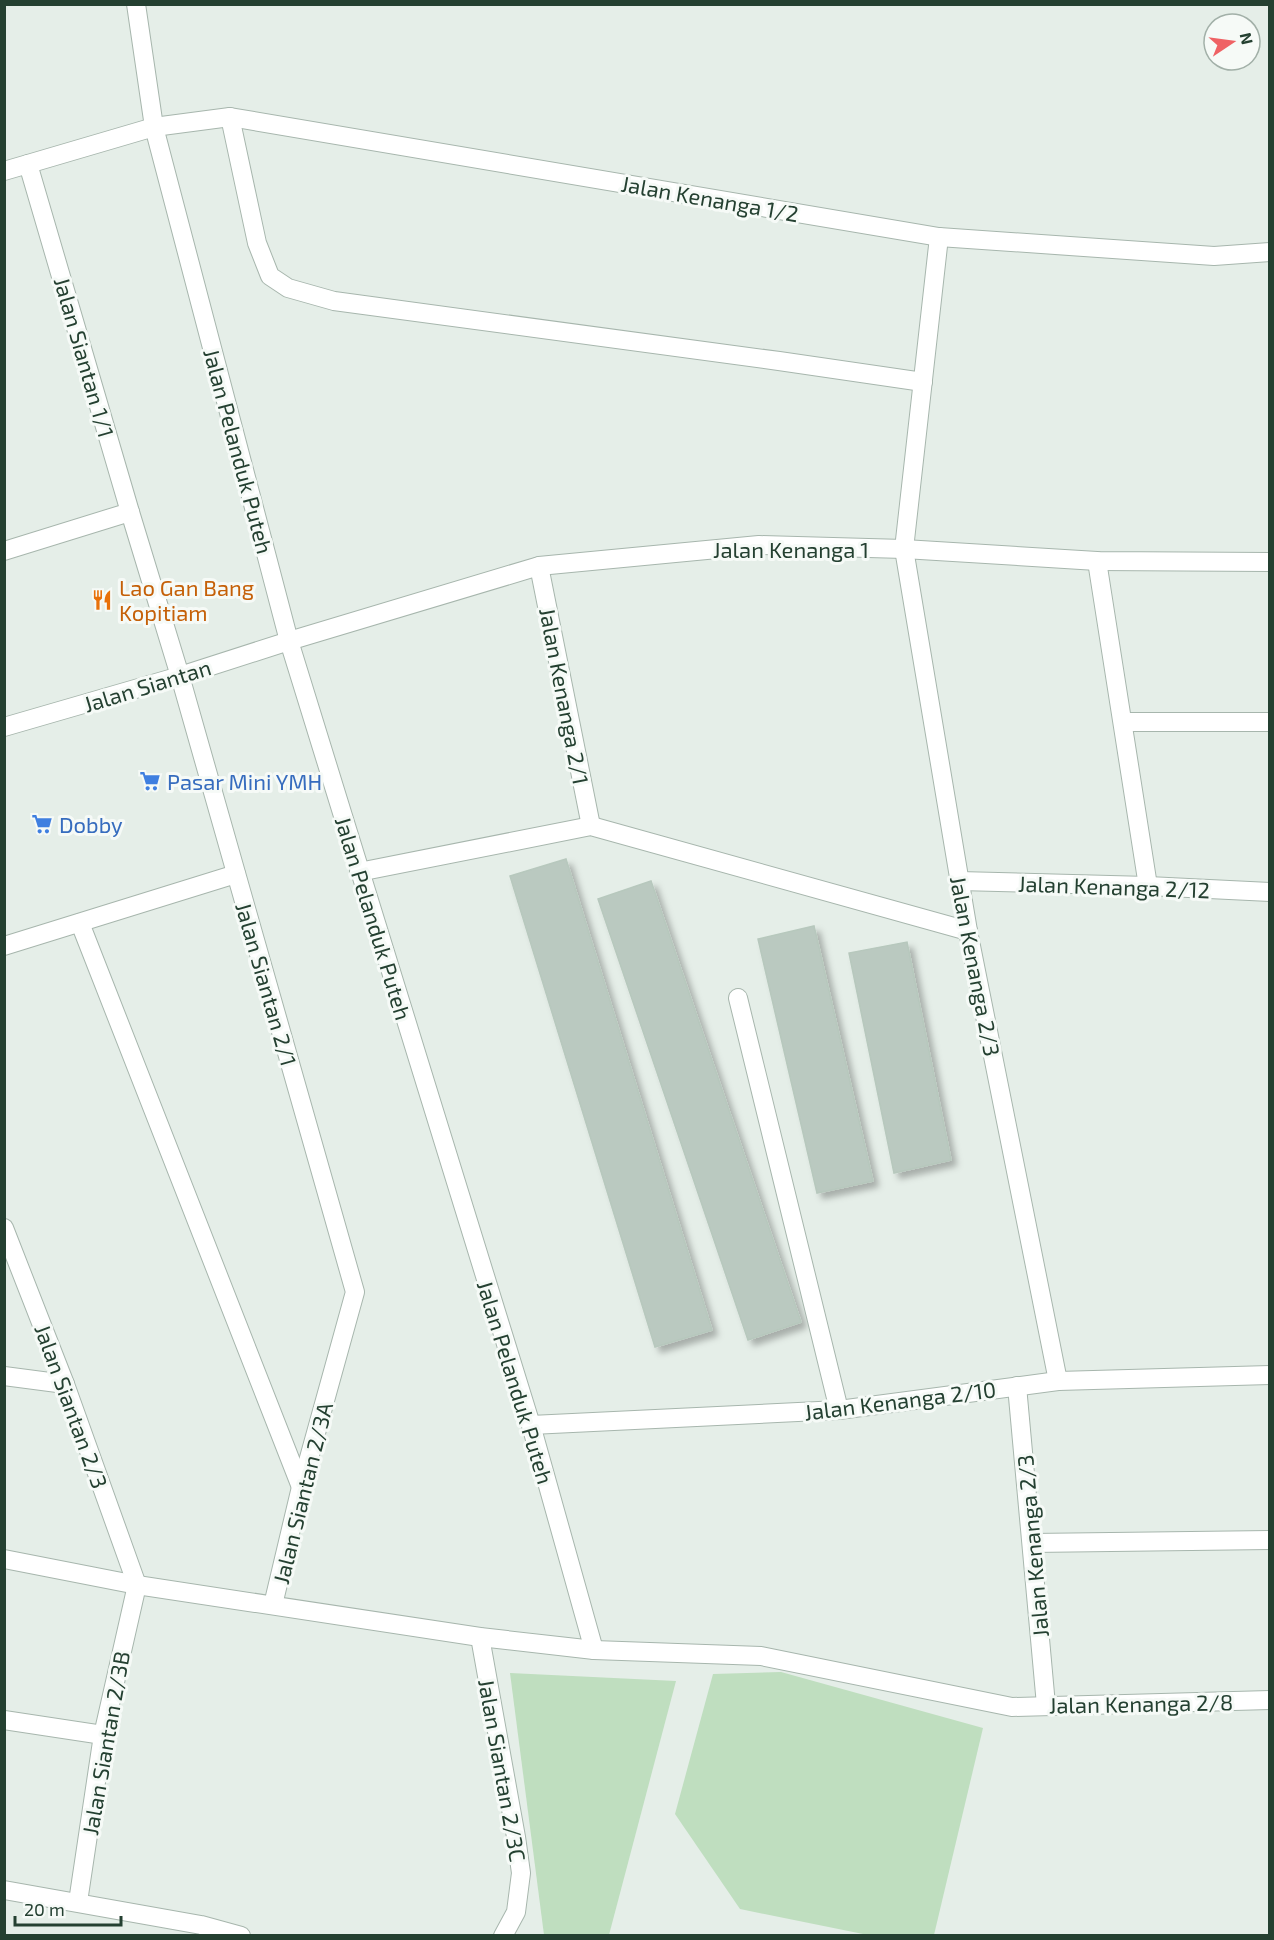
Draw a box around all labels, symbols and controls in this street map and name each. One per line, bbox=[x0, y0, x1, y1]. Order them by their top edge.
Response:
north arrow bbox=[1202, 12, 1262, 72]
text: N bbox=[1237, 31, 1258, 46]
street label: Jalan Kenanga 1/2 bbox=[619, 170, 801, 226]
street label: Jalan Siantan 1/1 bbox=[50, 274, 120, 440]
street label: Jalan Pelanduk Puteh bbox=[199, 346, 279, 556]
street label: Jalan Kenanga 1 bbox=[713, 536, 869, 562]
place label: Lao Gan Bang Kopitiam bbox=[119, 574, 254, 625]
restaurant icon: Lao Gan Bang Kopitiam bbox=[90, 588, 114, 612]
street label: Jalan Kenanga 2/1 bbox=[535, 605, 595, 787]
street label: Jalan Siantan bbox=[80, 653, 214, 717]
place label: Pasar Mini YMH bbox=[167, 768, 322, 794]
supermarket icon: Pasar Mini YMH bbox=[138, 769, 162, 793]
place label: Dobby bbox=[59, 811, 123, 837]
supermarket icon: Dobby bbox=[30, 812, 54, 836]
street label: Jalan Pelanduk Puteh bbox=[331, 813, 417, 1023]
street label: Jalan Kenanga 2/12 bbox=[1018, 870, 1210, 902]
street label: Jalan Kenanga 2/3 bbox=[946, 874, 1006, 1058]
street label: Jalan Siantan 2/1 bbox=[231, 899, 303, 1069]
street label: Jalan Pelanduk Puteh bbox=[473, 1277, 559, 1487]
street label: Jalan Siantan 2/3 bbox=[30, 1320, 114, 1492]
street label: Jalan Kenanga 2/10 bbox=[803, 1375, 997, 1425]
street label: Jalan Siantan 2/3A bbox=[267, 1399, 337, 1587]
street label: Jalan Kenanga 2/3 bbox=[1011, 1454, 1053, 1638]
street label: Jalan Siantan 2/3B bbox=[76, 1649, 134, 1837]
street label: Jalan Siantan 2/3C bbox=[474, 1677, 532, 1863]
street label: Jalan Kenanga 2/8 bbox=[1049, 1688, 1233, 1718]
scale bar bbox=[15, 1889, 122, 1927]
text: 20 m bbox=[24, 1898, 65, 1920]

